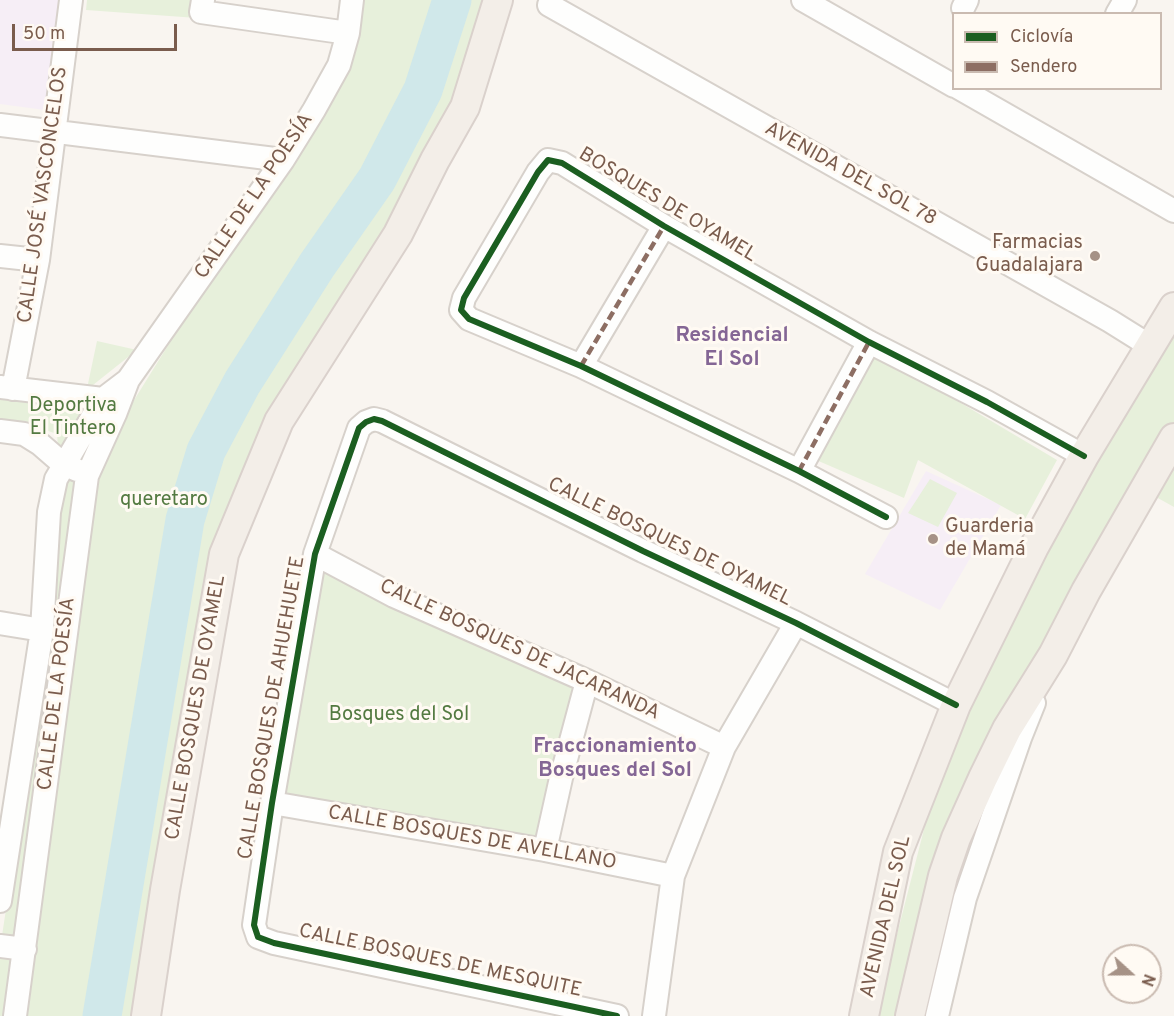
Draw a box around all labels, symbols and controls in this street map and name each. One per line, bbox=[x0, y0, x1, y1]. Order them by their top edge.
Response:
scale bar bbox=[15, 12, 180, 50]
legend bbox=[952, 12, 1162, 90]
text: 50 m bbox=[23, 23, 65, 46]
text: Ciclovía bbox=[1010, 26, 1073, 49]
text: Sendero bbox=[1010, 56, 1077, 79]
street label: CALLE JOSÉ VASCONCELOS bbox=[14, 65, 74, 325]
street label: CALLE DE LA POESÍA bbox=[191, 110, 319, 284]
street label: AVENIDA DEL SOL 78 bbox=[760, 118, 940, 232]
street label: BOSQUES DE OYAMEL bbox=[574, 143, 760, 269]
place label: Farmacias Guadalajara bbox=[975, 232, 1083, 279]
marker: Farmacias Guadalajara bbox=[1088, 249, 1102, 263]
district label: Residencial El Sol bbox=[675, 324, 789, 374]
park label: Deportiva El Tintero bbox=[29, 395, 117, 442]
street label: CALLE BOSQUES DE OYAMEL bbox=[543, 473, 795, 613]
park label: queretaro bbox=[120, 489, 208, 513]
place label: Guarderia de Mamá bbox=[945, 516, 1034, 563]
marker: Guarderia de Mamá bbox=[926, 532, 940, 546]
street label: CALLE BOSQUES DE AHUEHUETE bbox=[234, 554, 312, 862]
street label: CALLE BOSQUES DE OYAMEL bbox=[162, 574, 232, 842]
street label: CALLE BOSQUES DE JACARANDA bbox=[375, 575, 663, 727]
street label: CALLE DE LA POESÍA bbox=[34, 596, 82, 792]
park label: Bosques del Sol bbox=[329, 704, 469, 728]
district label: Fraccionamiento Bosques del Sol bbox=[533, 735, 697, 785]
street label: CALLE BOSQUES DE AVELLANO bbox=[326, 802, 618, 876]
street label: AVENIDA DEL SOL bbox=[857, 833, 917, 1001]
street label: CALLE BOSQUES DE MESQUITE bbox=[296, 920, 584, 1004]
north arrow bbox=[1102, 944, 1162, 1004]
text: N bbox=[1136, 971, 1158, 989]

